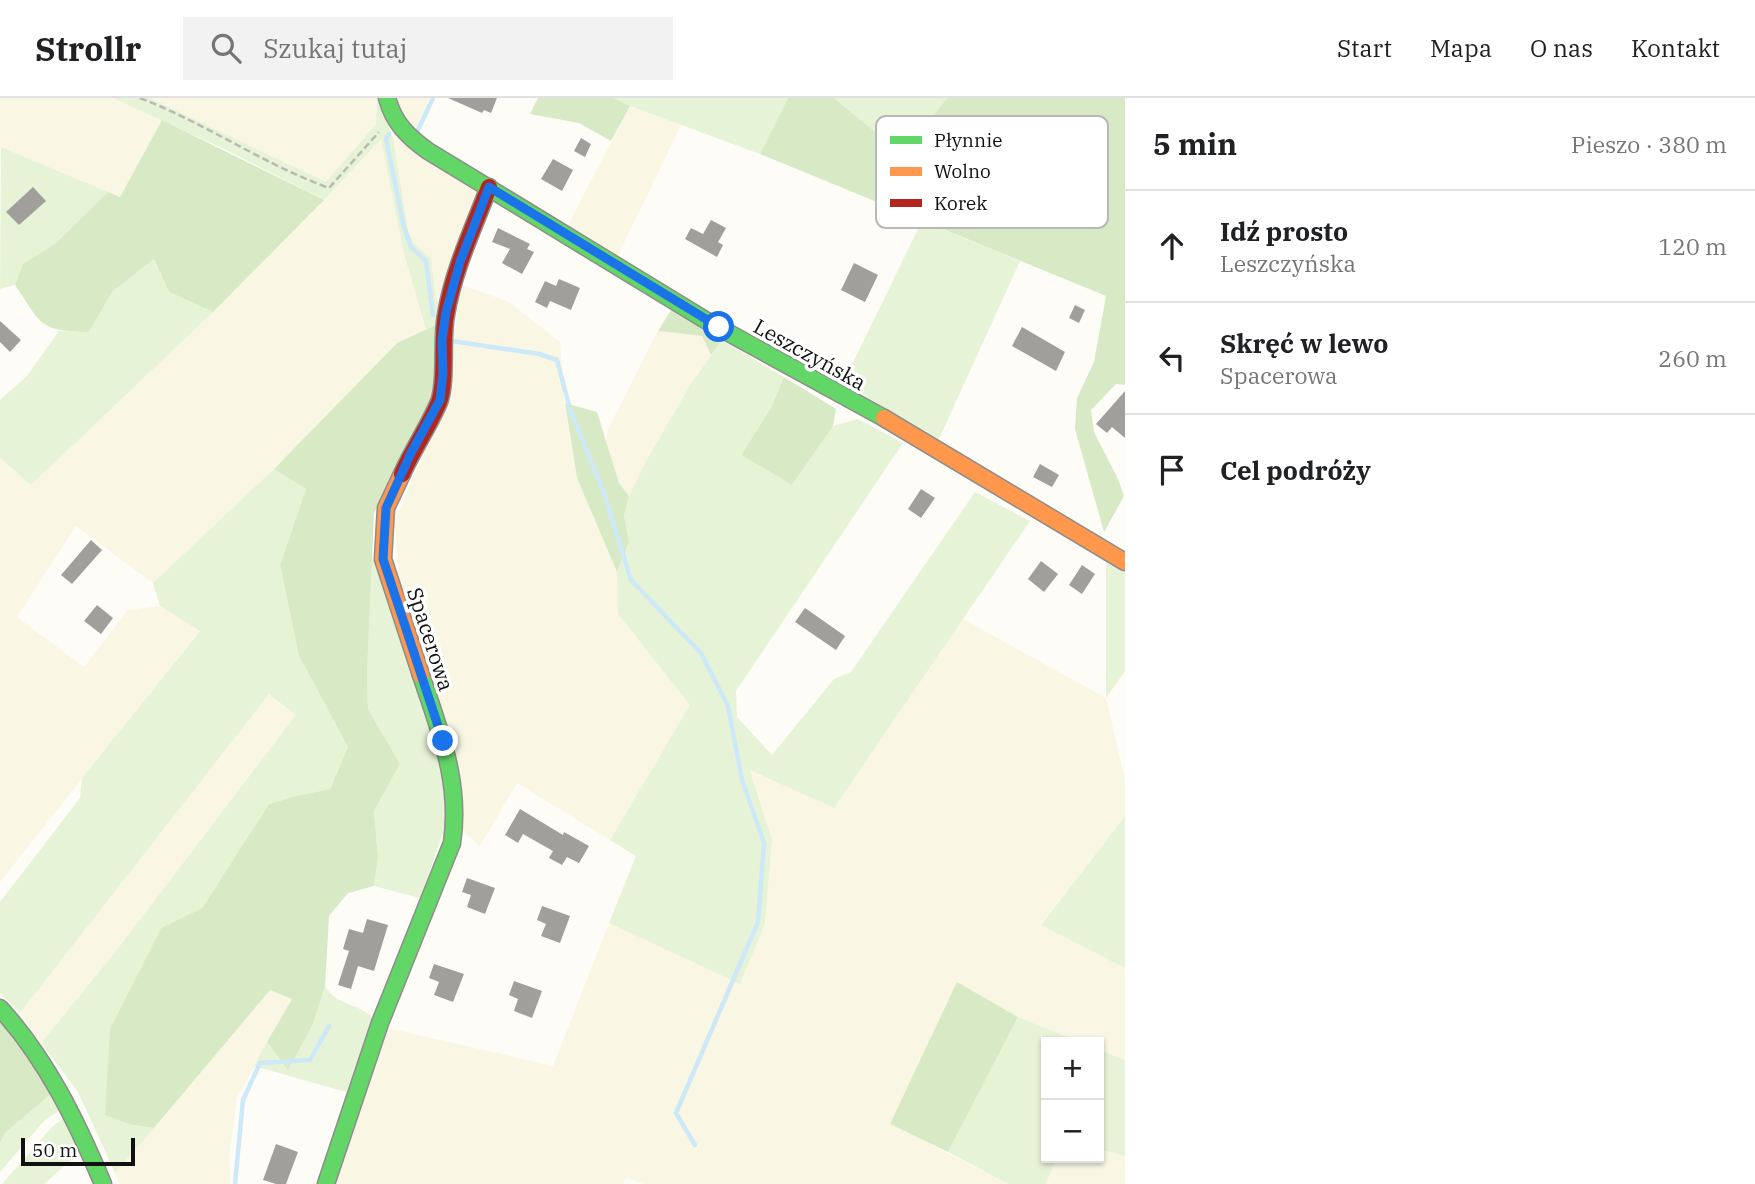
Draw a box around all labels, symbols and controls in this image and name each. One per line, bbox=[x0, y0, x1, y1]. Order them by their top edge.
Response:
search box bbox=[183, 17, 673, 80]
text: Strollr bbox=[35, 27, 141, 70]
icon: search bbox=[207, 29, 245, 67]
text: Szukaj tutaj bbox=[263, 31, 407, 65]
text: Start bbox=[1337, 32, 1392, 64]
text: Mapa bbox=[1430, 32, 1492, 64]
text: O nas bbox=[1530, 32, 1593, 64]
text: Kontakt bbox=[1631, 32, 1720, 64]
legend bbox=[876, 116, 1108, 228]
text: 5 min bbox=[1153, 124, 1237, 163]
text: Płynnie bbox=[934, 128, 1002, 152]
text: Pieszo · 380 m bbox=[1571, 129, 1727, 159]
text: Wolno bbox=[934, 159, 991, 183]
text: Korek bbox=[934, 191, 987, 215]
text: Idź prosto bbox=[1220, 214, 1348, 248]
icon: ahead bbox=[1153, 227, 1191, 265]
text: 120 m bbox=[1658, 231, 1727, 261]
text: Leszczyńska bbox=[1220, 248, 1356, 278]
route start bbox=[703, 311, 734, 342]
street label: Leszczyńska bbox=[749, 312, 871, 396]
text: Skręć w lewo bbox=[1220, 326, 1388, 360]
icon: left bbox=[1153, 339, 1191, 377]
text: 260 m bbox=[1658, 343, 1727, 373]
text: Spacerowa bbox=[1220, 360, 1338, 390]
icon: arrive bbox=[1153, 451, 1191, 489]
text: Cel podróży bbox=[1220, 453, 1371, 487]
street label: Spacerowa bbox=[401, 584, 461, 694]
route end bbox=[427, 725, 458, 756]
map controls bbox=[1041, 1037, 1104, 1163]
button: + bbox=[1041, 1037, 1104, 1100]
button: − bbox=[1041, 1100, 1104, 1163]
scale bar bbox=[21, 1135, 135, 1167]
text: 50 m bbox=[32, 1138, 77, 1162]

